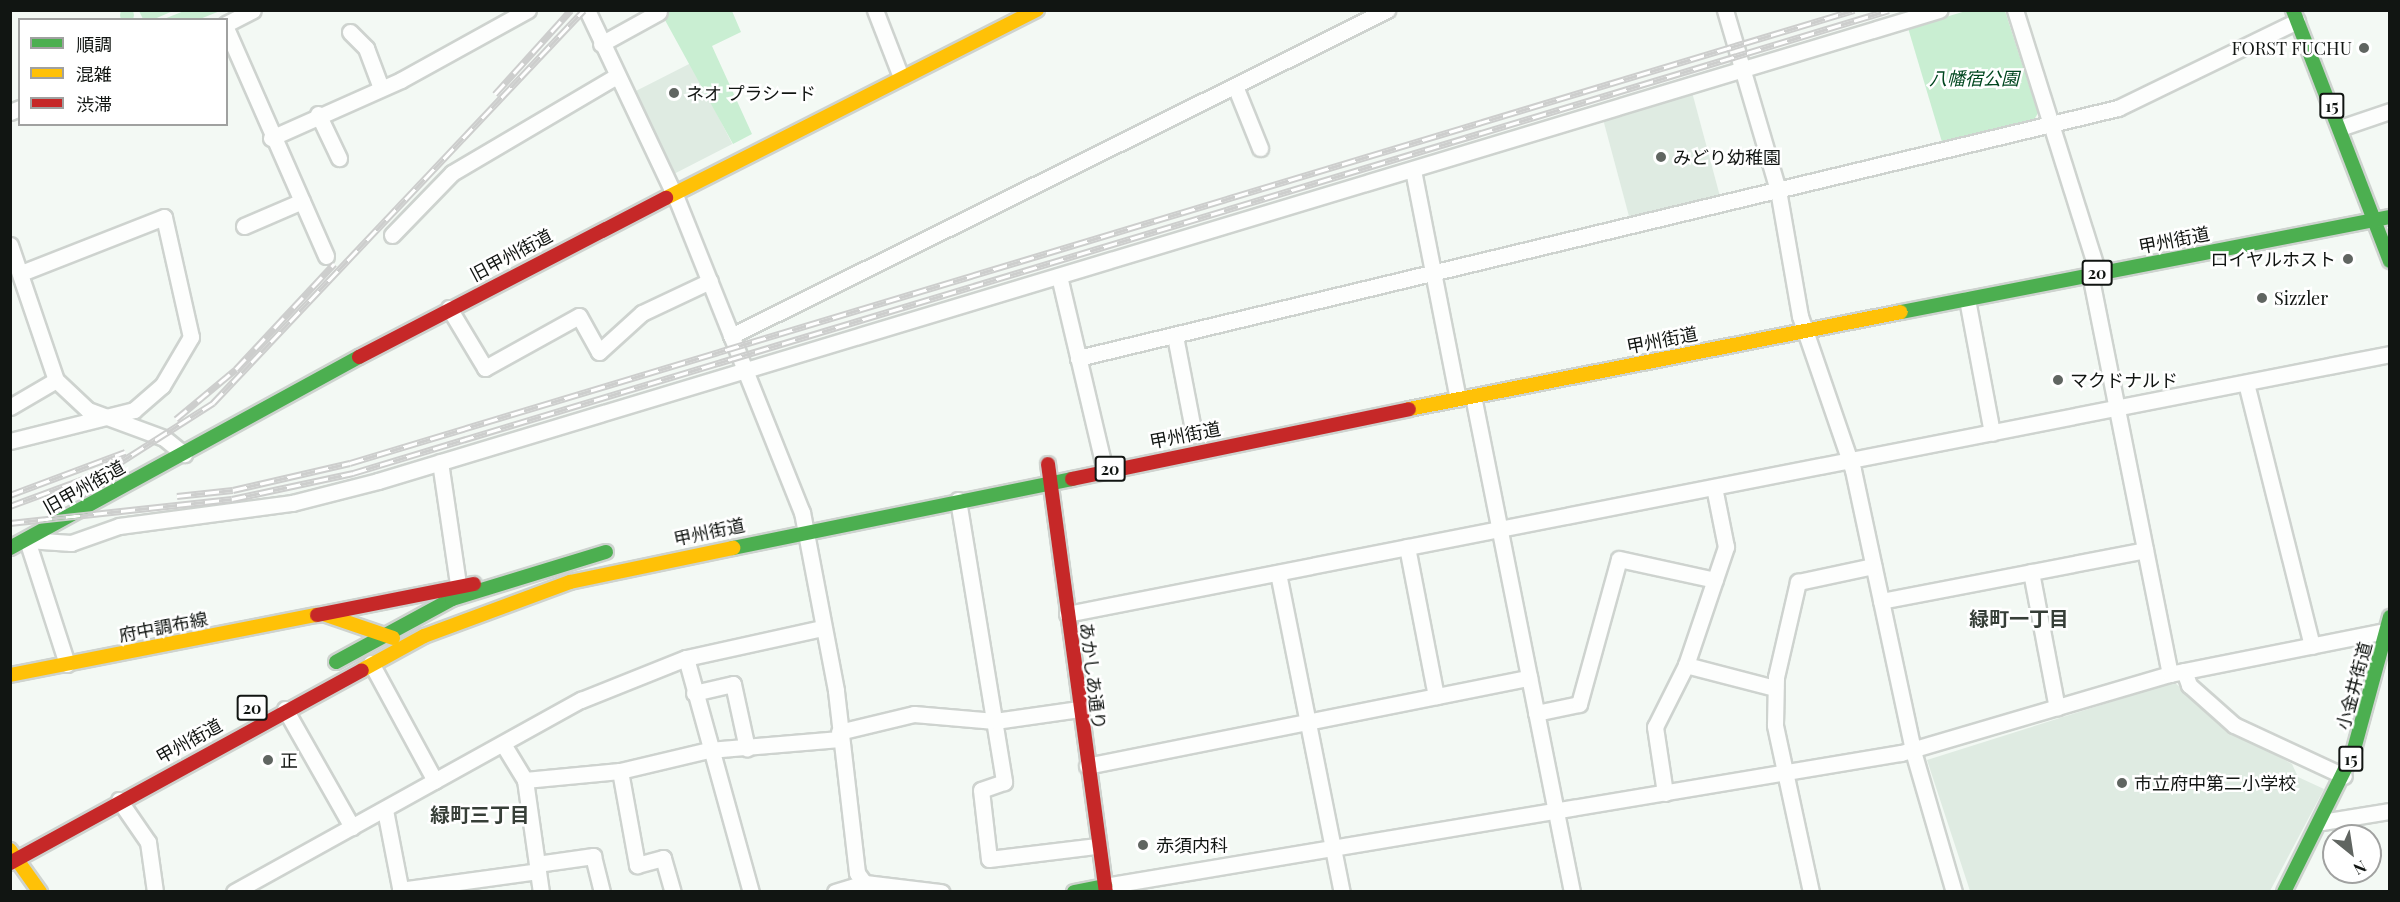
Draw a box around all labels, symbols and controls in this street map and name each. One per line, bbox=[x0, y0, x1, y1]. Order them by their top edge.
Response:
legend bbox=[18, 18, 228, 126]
text: 順調 bbox=[76, 32, 112, 56]
place label: FORST FUCHU bbox=[2231, 37, 2352, 59]
marker: FORST FUCHU bbox=[2357, 41, 2371, 55]
text: 混雑 bbox=[76, 62, 112, 86]
park label: 八幡宿公園 bbox=[1929, 67, 2019, 89]
place label: ネオ プラシード bbox=[686, 82, 816, 104]
marker: ネオ プラシード bbox=[667, 86, 681, 100]
text: 渋滞 bbox=[76, 92, 112, 116]
road number: 15 bbox=[2318, 93, 2346, 119]
place label: みどり幼稚園 bbox=[1673, 146, 1781, 168]
marker: みどり幼稚園 bbox=[1654, 150, 1668, 164]
street label: 甲州街道 bbox=[2137, 223, 2211, 257]
street label: 旧甲州街道 bbox=[466, 224, 556, 286]
place label: ロイヤルホスト bbox=[2210, 248, 2336, 270]
marker: ロイヤルホスト bbox=[2341, 252, 2355, 266]
road number: 20 bbox=[2080, 260, 2114, 286]
place label: Sizzler bbox=[2274, 287, 2328, 309]
marker: Sizzler bbox=[2255, 291, 2269, 305]
street label: 甲州街道 bbox=[1625, 323, 1699, 357]
place label: マクドナルド bbox=[2070, 369, 2178, 391]
marker: マクドナルド bbox=[2051, 373, 2065, 387]
street label: 甲州街道 bbox=[1148, 418, 1222, 452]
street label: 旧甲州街道 bbox=[39, 456, 129, 518]
road number: 20 bbox=[1094, 456, 1126, 482]
street label: 甲州街道 bbox=[672, 514, 746, 550]
district label: 緑町一丁目 bbox=[1969, 605, 2069, 629]
street label: 府中調布線 bbox=[117, 608, 209, 646]
street label: あかしあ通り bbox=[1076, 621, 1110, 731]
street label: 小金井街道 bbox=[2332, 640, 2376, 732]
road number: 20 bbox=[236, 695, 268, 721]
street label: 甲州街道 bbox=[152, 714, 226, 768]
road number: 15 bbox=[2338, 746, 2364, 772]
place label: 正 bbox=[280, 749, 298, 771]
marker: 正 bbox=[261, 753, 275, 767]
place label: 市立府中第二小学校 bbox=[2134, 772, 2296, 794]
marker: 市立府中第二小学校 bbox=[2115, 776, 2129, 790]
district label: 緑町三丁目 bbox=[430, 801, 530, 825]
north arrow bbox=[2322, 824, 2382, 884]
place label: 赤須内科 bbox=[1156, 834, 1228, 856]
marker: 赤須内科 bbox=[1134, 836, 1152, 854]
text: N bbox=[2350, 856, 2371, 880]

